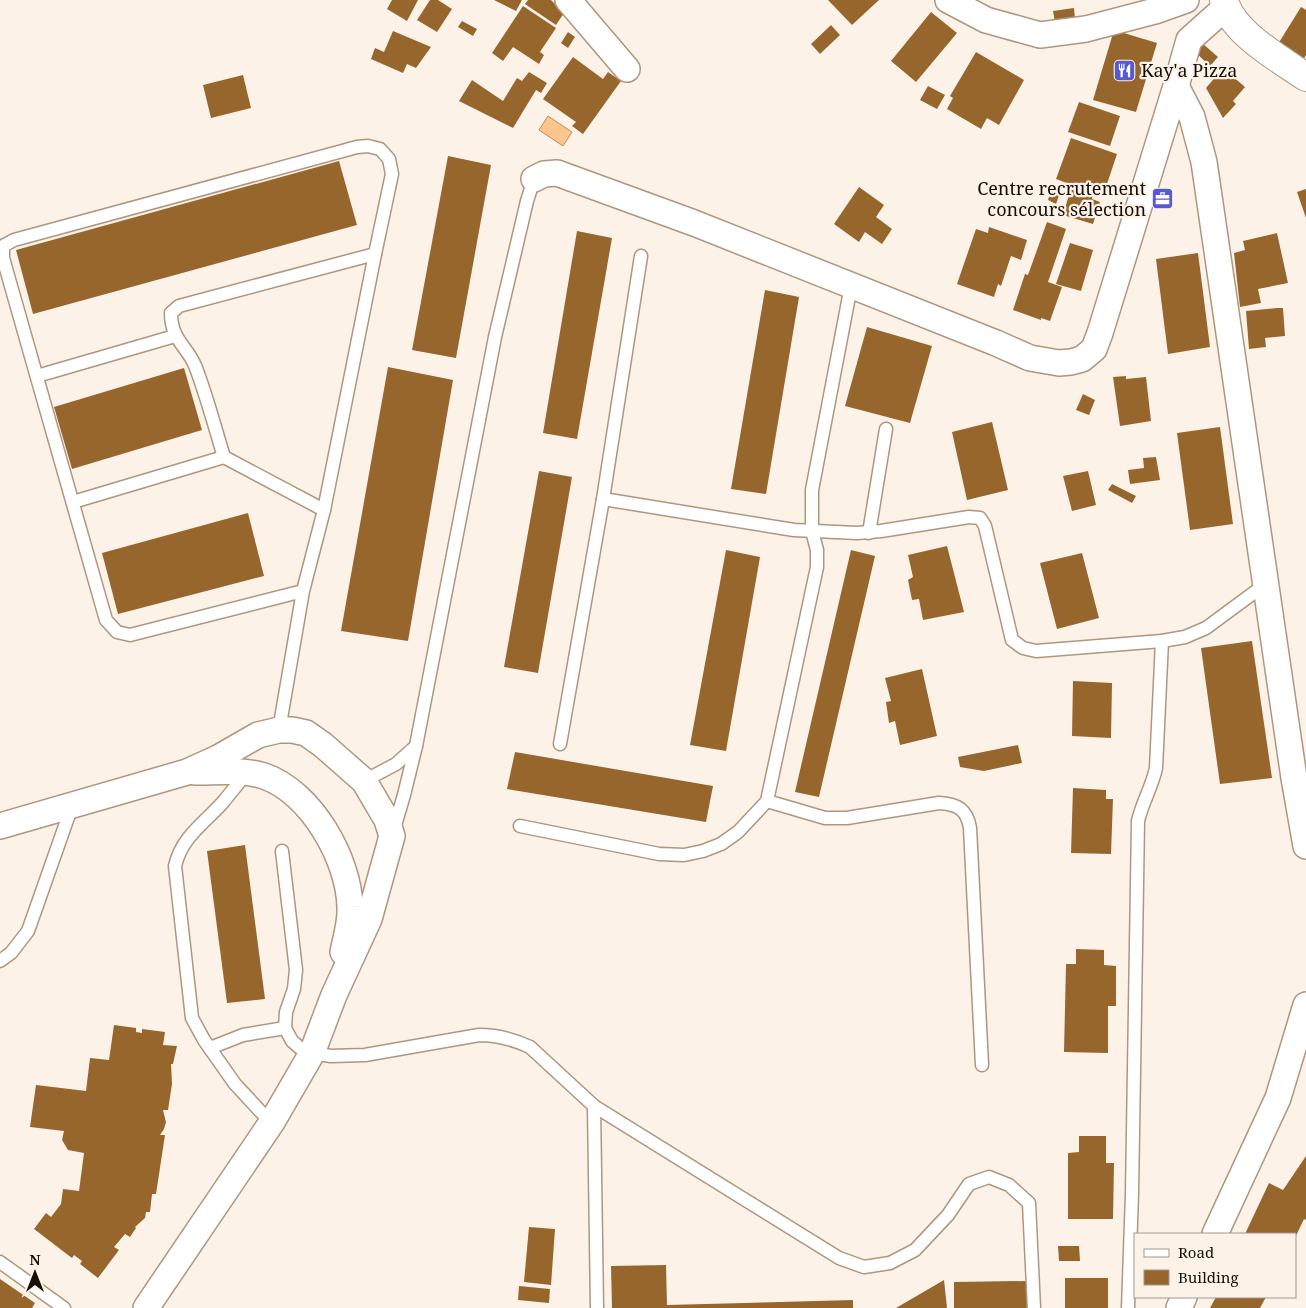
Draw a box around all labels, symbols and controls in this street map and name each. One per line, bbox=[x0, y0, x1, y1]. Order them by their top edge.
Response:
place label: Kay'a Pizza bbox=[1141, 58, 1237, 82]
restaurant icon: Kay'a Pizza bbox=[1113, 59, 1137, 83]
place label: Centre recrutement concours sélection bbox=[977, 176, 1146, 221]
office icon: Centre recrutement concours sélection bbox=[1150, 187, 1174, 211]
legend bbox=[1134, 1233, 1296, 1298]
text: Road bbox=[1178, 1242, 1214, 1262]
north arrow bbox=[10, 1248, 60, 1298]
text: N bbox=[29, 1250, 41, 1269]
text: Building bbox=[1178, 1267, 1239, 1287]

